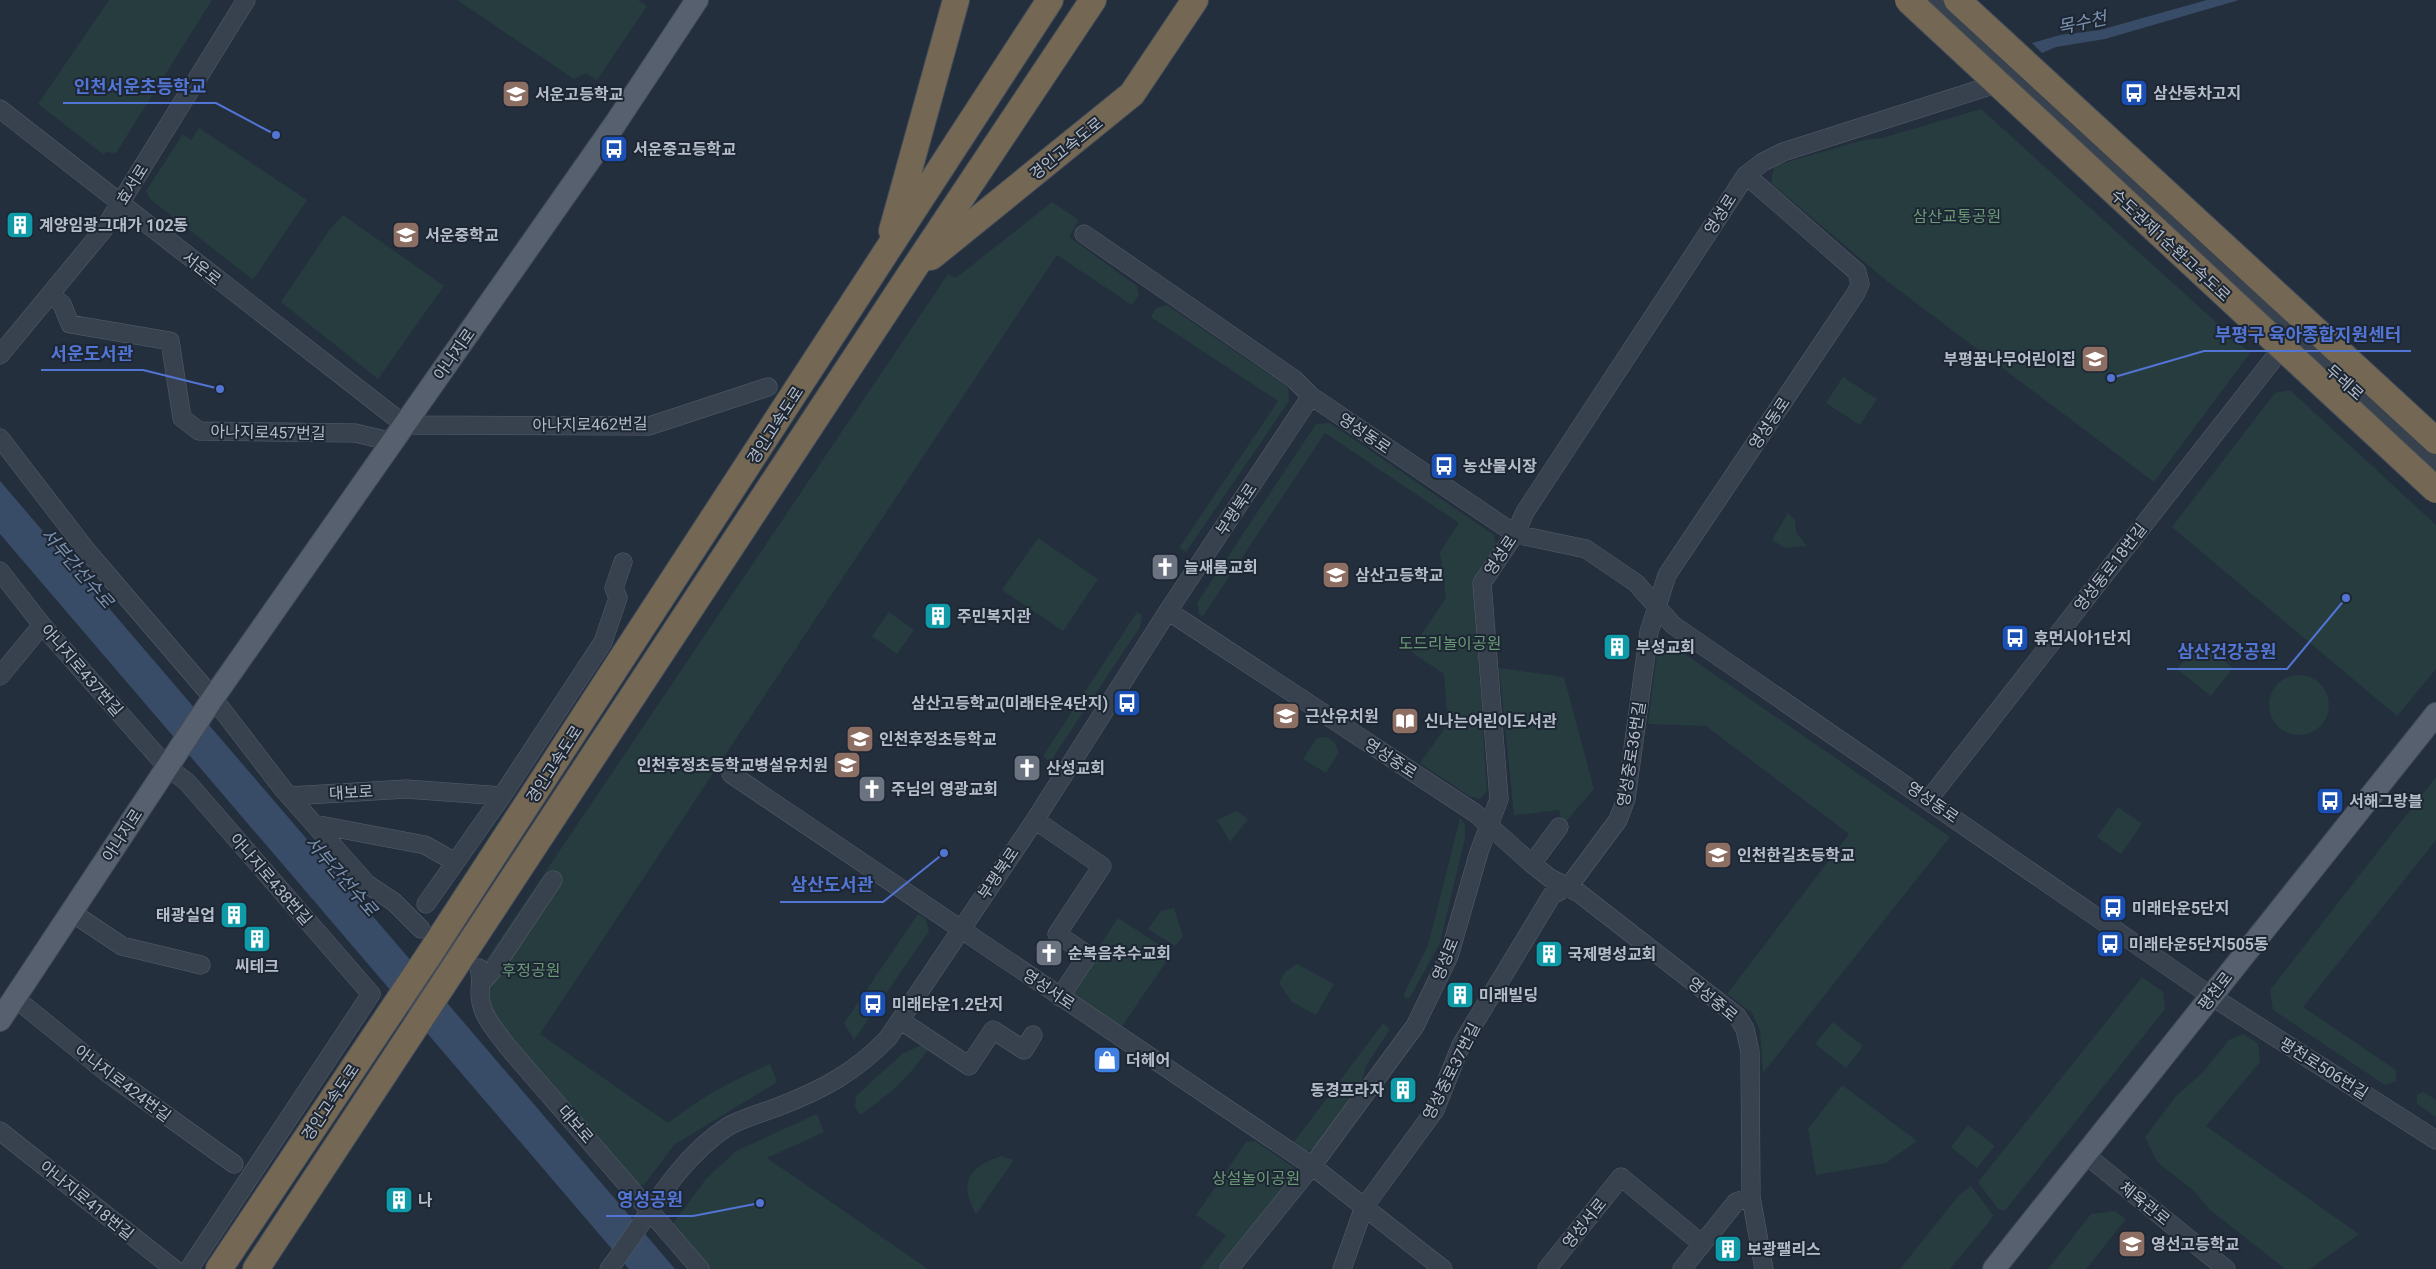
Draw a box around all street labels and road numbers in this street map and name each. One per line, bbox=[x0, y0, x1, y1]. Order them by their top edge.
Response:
street label: 경인고속도로 bbox=[1026, 113, 1107, 184]
street label: 효서로 bbox=[113, 160, 152, 208]
street label: 수도권제1순환고속도로 bbox=[2107, 185, 2234, 306]
street label: 영성로 bbox=[1700, 190, 1741, 238]
street label: 서운로 bbox=[178, 247, 225, 290]
street label: 아나지로 bbox=[430, 324, 479, 384]
street label: 두레로 bbox=[2322, 361, 2368, 404]
street label: 경인고속도로 bbox=[743, 383, 808, 467]
street label: 영성동로 bbox=[1745, 393, 1794, 453]
street label: 영성동로 bbox=[1335, 409, 1395, 458]
street label: 아나지로462번길 bbox=[532, 414, 648, 435]
street label: 아나지로457번길 bbox=[210, 422, 326, 443]
street label: 부평북로 bbox=[1212, 479, 1261, 539]
street label: 영성동로18번길 bbox=[2070, 520, 2151, 615]
street label: 영성로 bbox=[1480, 531, 1521, 579]
street label: 아나지로437번길 bbox=[37, 621, 127, 720]
street label: 영성중로36번길 bbox=[1614, 700, 1649, 808]
street label: 경인고속도로 bbox=[522, 722, 587, 806]
street label: 영성중로 bbox=[1361, 734, 1421, 783]
street label: 영성동로 bbox=[1903, 778, 1963, 827]
street label: 대보로 bbox=[328, 782, 374, 803]
street label: 아나지로 bbox=[98, 805, 147, 865]
street label: 아나지로438번길 bbox=[226, 830, 316, 929]
street label: 부평북로 bbox=[974, 843, 1023, 903]
street label: 영성로 bbox=[1428, 935, 1463, 983]
street label: 영성서로 bbox=[1019, 965, 1079, 1014]
street label: 평천로 bbox=[2194, 968, 2237, 1015]
street label: 영성중로 bbox=[1684, 973, 1742, 1026]
street label: 영성중로37번길 bbox=[1419, 1020, 1484, 1123]
street label: 평천로506번길 bbox=[2276, 1034, 2371, 1103]
street label: 아나지로424번길 bbox=[71, 1041, 174, 1126]
street label: 경인고속도로 bbox=[298, 1060, 363, 1144]
street label: 대보로 bbox=[554, 1101, 597, 1147]
street label: 아나지로418번길 bbox=[36, 1157, 137, 1244]
street label: 체육관로 bbox=[2116, 1177, 2174, 1229]
street label: 영성서로 bbox=[1558, 1194, 1610, 1252]

